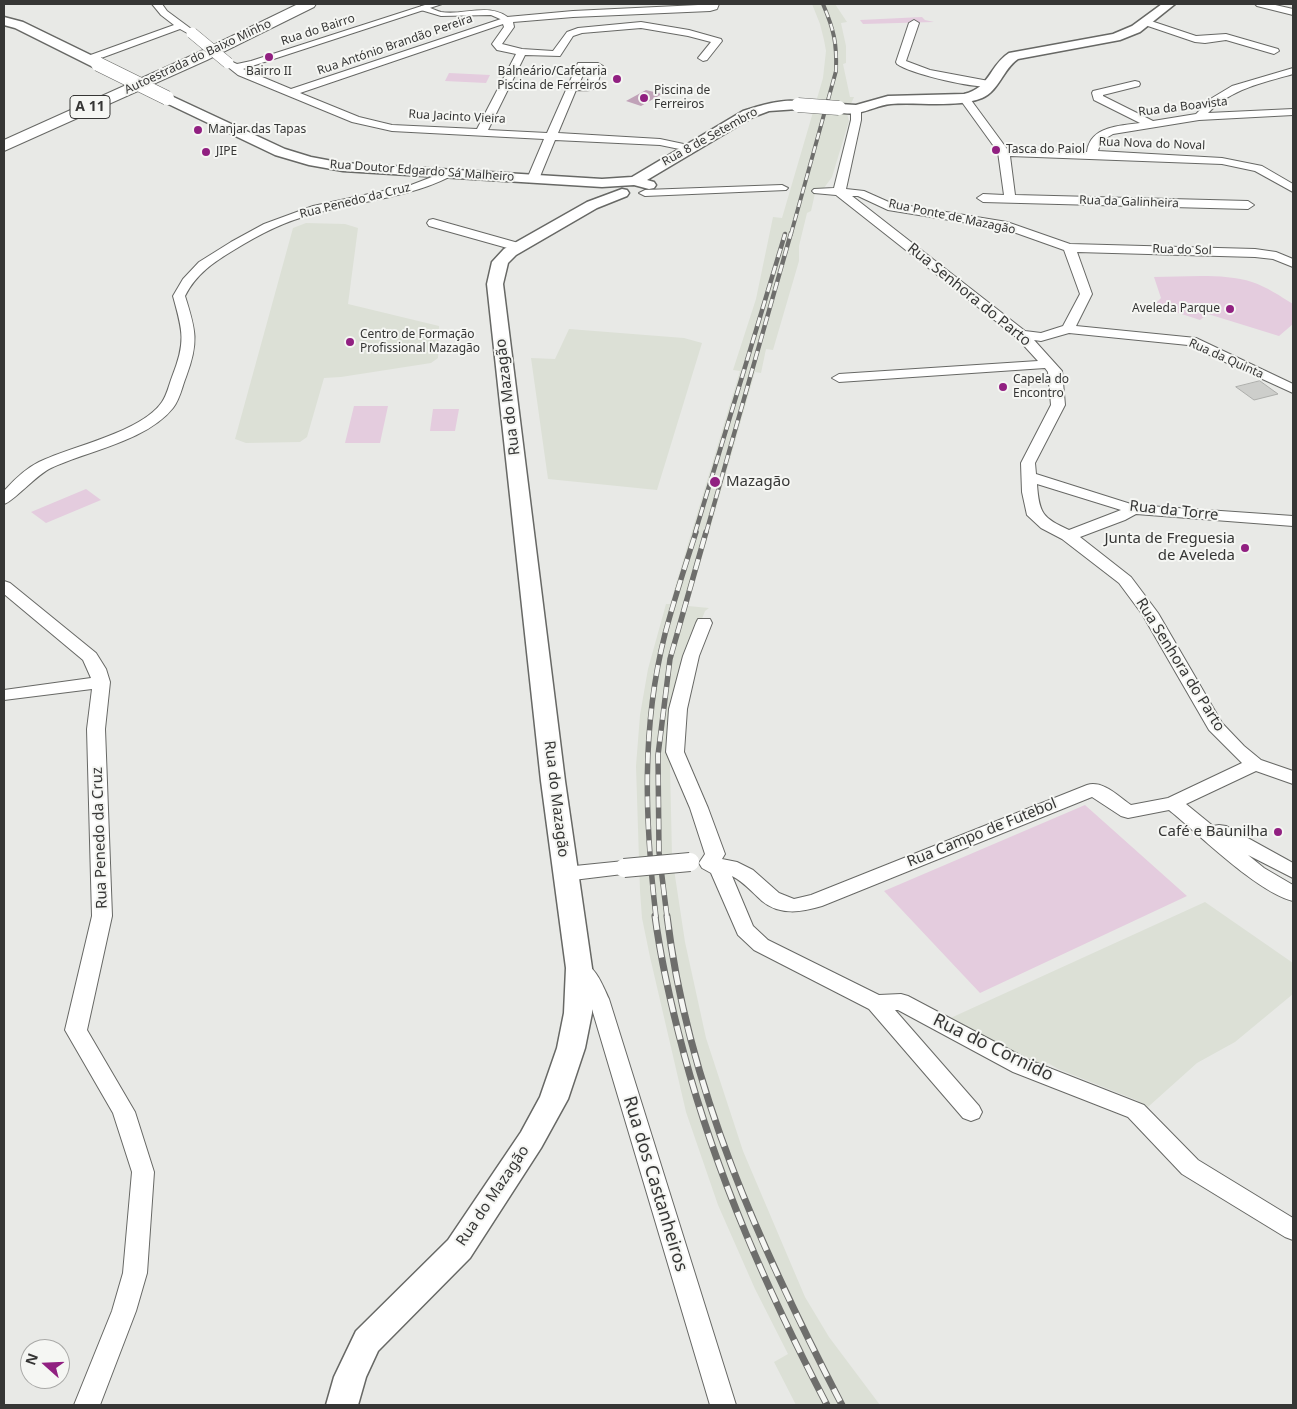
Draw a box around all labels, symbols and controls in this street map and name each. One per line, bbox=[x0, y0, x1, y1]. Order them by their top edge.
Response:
street label: Rua do Bairro bbox=[279, 11, 357, 49]
street label: Rua António Brandão Pereira bbox=[315, 12, 475, 78]
street label: Autoestrada do Baixo Minho bbox=[122, 17, 274, 97]
marker: Bairro II bbox=[263, 51, 275, 63]
place label: Bairro II bbox=[246, 65, 292, 79]
place label: Balneário/Cafetaria Piscina de Ferreiros bbox=[497, 65, 607, 93]
marker: Balneário/Cafetaria Piscina de Ferreiros bbox=[611, 73, 623, 85]
place label: Piscina de Ferreiros bbox=[654, 84, 710, 112]
marker: Piscina de Ferreiros bbox=[638, 92, 650, 104]
street label: Rua da Boavista bbox=[1138, 94, 1228, 120]
road number: A 11 bbox=[70, 95, 110, 118]
street label: Rua 8 de Setembro bbox=[660, 105, 760, 169]
street label: Rua Jacinto Vieira bbox=[408, 107, 506, 127]
place label: Manjar das Tapas bbox=[208, 123, 306, 137]
marker: Manjar das Tapas bbox=[192, 124, 204, 136]
street label: Rua Nova do Noval bbox=[1098, 135, 1206, 153]
place label: Tasca do Paiol bbox=[1006, 143, 1085, 157]
marker: Tasca do Paiol bbox=[990, 144, 1002, 156]
place label: JIPE bbox=[216, 145, 237, 159]
marker: JIPE bbox=[200, 146, 212, 158]
street label: Rua Doutor Edgardo Sá Malheiro bbox=[329, 157, 515, 185]
street label: Rua Penedo da Cruz bbox=[298, 180, 412, 222]
street label: Rua da Galinheira bbox=[1079, 193, 1179, 211]
street label: Rua Ponte de Mazagão bbox=[887, 196, 1017, 238]
street label: Rua Senhora do Parto bbox=[904, 240, 1034, 350]
street label: Rua do Sol bbox=[1152, 242, 1212, 258]
place label: Aveleda Parque bbox=[1132, 302, 1220, 316]
marker: Aveleda Parque bbox=[1224, 303, 1236, 315]
place label: Centro de Formação Profissional Mazagão bbox=[360, 328, 480, 356]
marker: Centro de Formação Profissional Mazagão bbox=[344, 336, 356, 348]
street label: Rua da Quinta bbox=[1186, 336, 1266, 382]
street label: Rua do Mazagão bbox=[492, 338, 524, 456]
place label: Capela do Encontro bbox=[1013, 373, 1069, 401]
marker: Capela do Encontro bbox=[997, 381, 1009, 393]
place label: Mazagão bbox=[726, 473, 790, 491]
marker: Mazagão bbox=[708, 475, 722, 489]
street label: Rua da Torre bbox=[1129, 497, 1219, 525]
place label: Junta de Freguesia de Aveleda bbox=[1104, 530, 1235, 565]
marker: Junta de Freguesia de Aveleda bbox=[1239, 542, 1251, 554]
street label: Rua Senhora do Parto bbox=[1132, 595, 1228, 735]
street label: Rua do Mazagão bbox=[540, 740, 572, 858]
street label: Rua Penedo da Cruz bbox=[89, 767, 111, 909]
street label: Rua Campo de Futebol bbox=[905, 795, 1059, 871]
place label: Café e Baunilha bbox=[1158, 823, 1268, 841]
marker: Café e Baunilha bbox=[1272, 826, 1284, 838]
street label: Rua do Cornido bbox=[929, 1010, 1057, 1086]
street label: Rua dos Castanheiros bbox=[618, 1093, 692, 1275]
street label: Rua do Mazagão bbox=[453, 1142, 533, 1250]
north arrow bbox=[20, 1339, 70, 1389]
text: N bbox=[20, 1350, 42, 1368]

